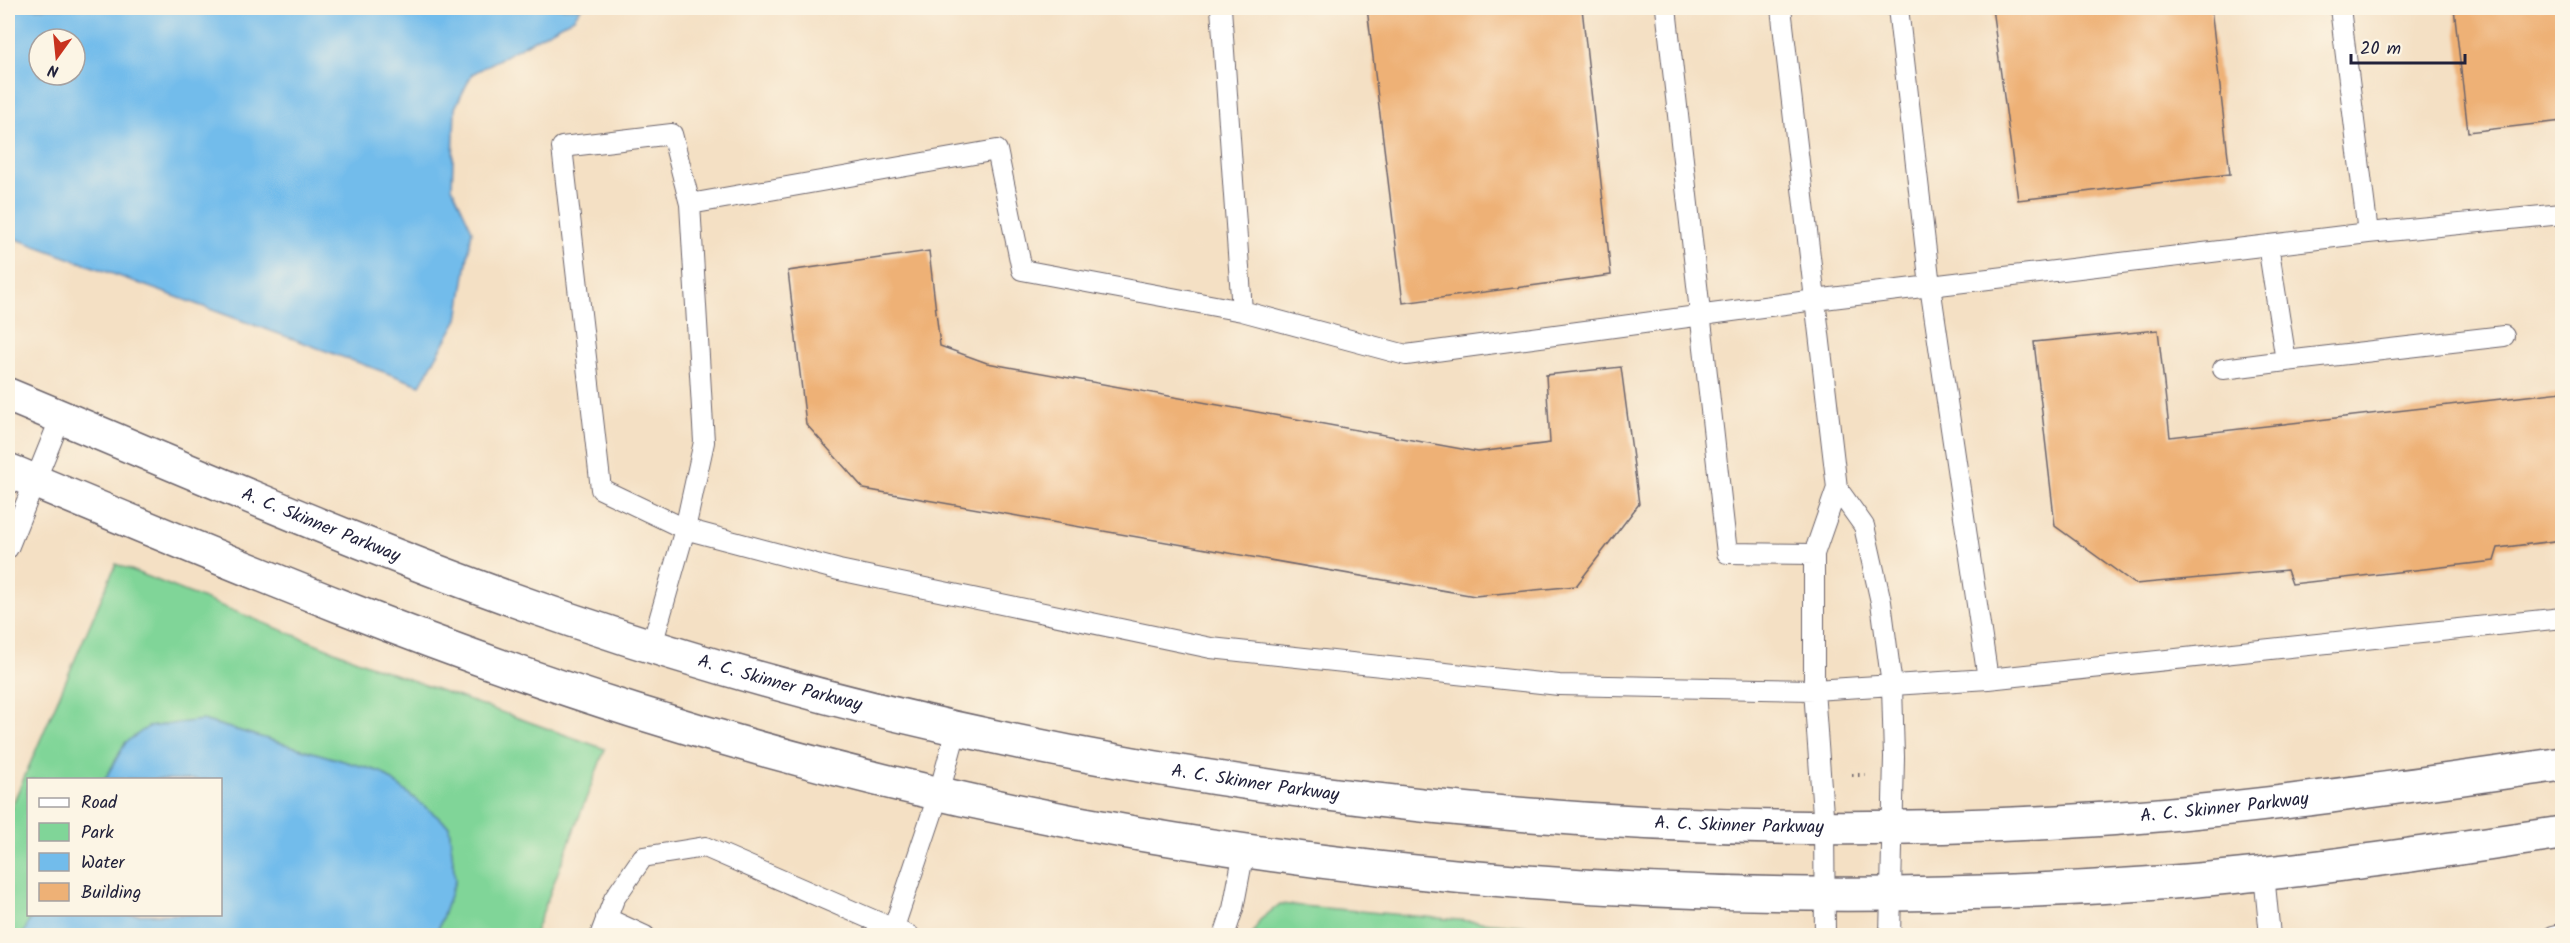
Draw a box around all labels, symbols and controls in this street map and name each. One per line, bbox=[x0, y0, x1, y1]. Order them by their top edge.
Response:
north arrow bbox=[27, 27, 87, 87]
scale bar bbox=[2351, 27, 2465, 65]
text: 20 m bbox=[2360, 35, 2401, 64]
text: N bbox=[45, 57, 62, 83]
street label: A. C. Skinner Parkway bbox=[237, 480, 405, 571]
street label: A. C. Skinner Parkway bbox=[694, 647, 866, 720]
street label: A. C. Skinner Parkway bbox=[1169, 756, 1341, 810]
legend bbox=[27, 778, 222, 916]
street label: A. C. Skinner Parkway bbox=[2139, 784, 2311, 831]
text: Road bbox=[81, 789, 118, 818]
street label: A. C. Skinner Parkway bbox=[1654, 808, 1824, 842]
text: Park bbox=[81, 819, 114, 848]
text: Water bbox=[81, 849, 126, 878]
text: Building bbox=[81, 879, 141, 908]

